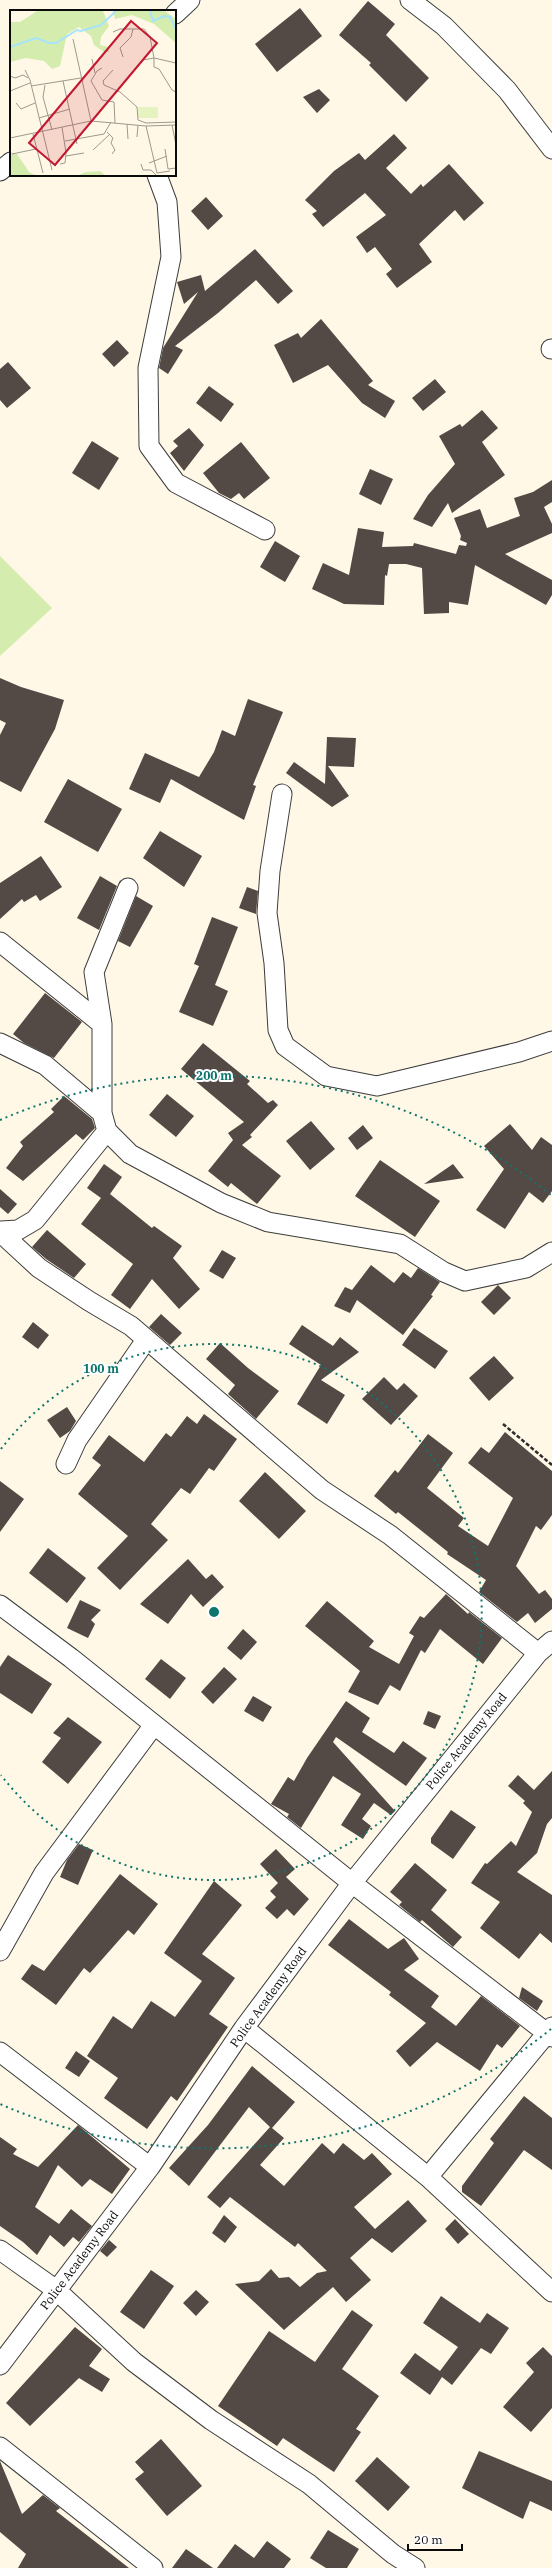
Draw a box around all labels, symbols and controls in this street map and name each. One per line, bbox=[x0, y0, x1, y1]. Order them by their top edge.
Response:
inset map bbox=[10, 10, 176, 176]
text: 200 m bbox=[196, 1068, 232, 1083]
text: 100 m bbox=[83, 1361, 119, 1376]
centre of rings bbox=[207, 1605, 221, 1619]
street label: Police Academy Road bbox=[422, 1689, 510, 1793]
street label: Police Academy Road bbox=[227, 1944, 309, 2050]
street label: Police Academy Road bbox=[37, 2207, 121, 2313]
scale bar bbox=[408, 2526, 462, 2552]
text: 20 m bbox=[414, 2532, 443, 2547]

